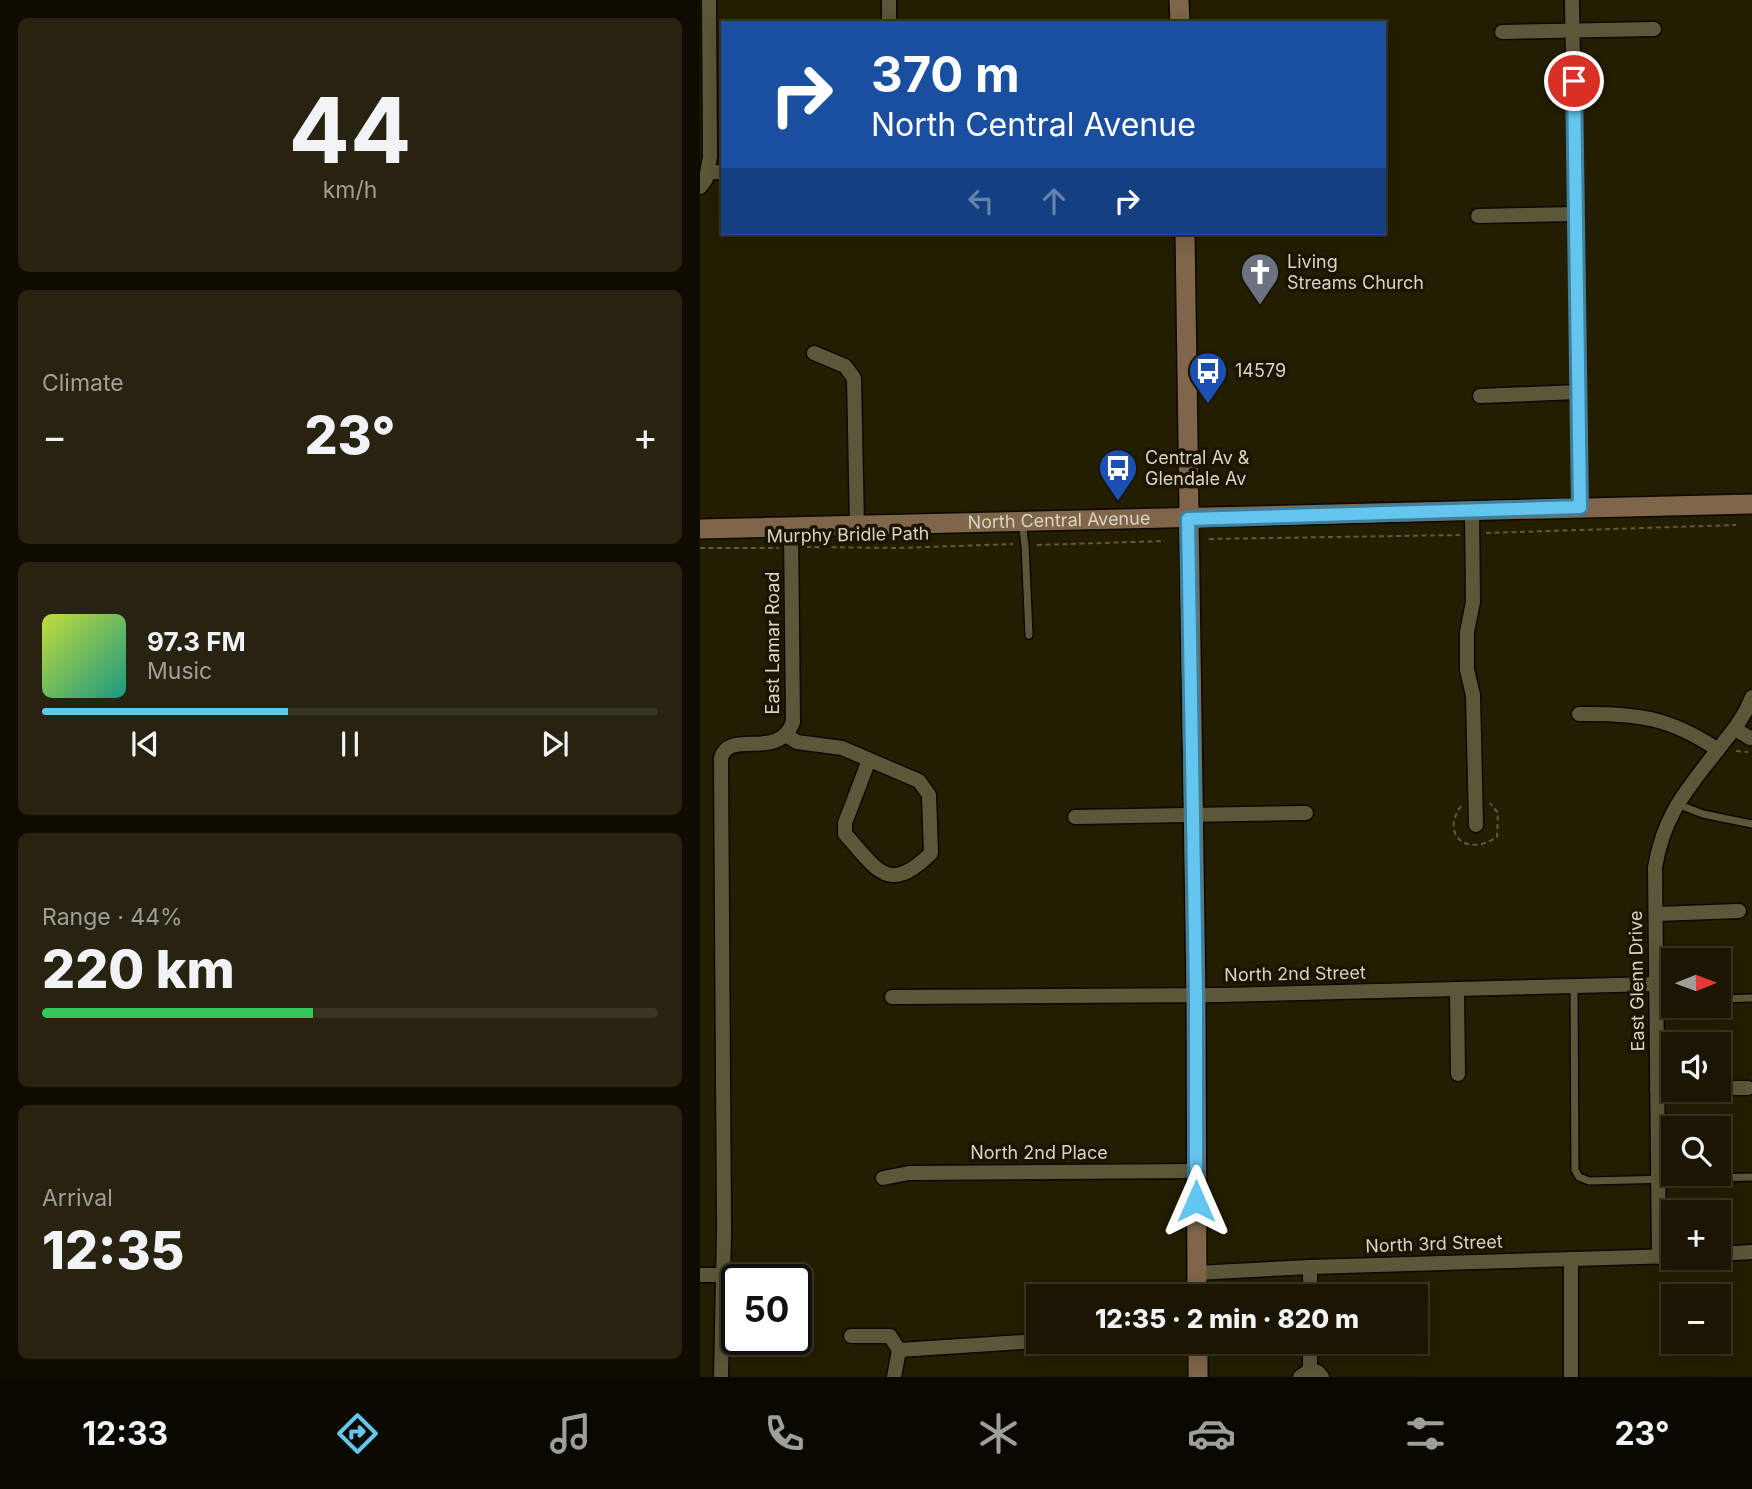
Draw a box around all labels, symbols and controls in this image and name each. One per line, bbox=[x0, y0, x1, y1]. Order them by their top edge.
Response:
text: 370 m bbox=[871, 45, 1020, 104]
icon: right bbox=[756, 49, 847, 140]
pin bbox=[1544, 51, 1604, 111]
icon: arrive bbox=[1555, 62, 1593, 100]
text: 44 bbox=[288, 75, 412, 185]
text: North Central Avenue bbox=[871, 105, 1196, 144]
text: km/h bbox=[323, 176, 377, 204]
icon: left bbox=[962, 182, 1000, 220]
icon: ahead bbox=[1035, 182, 1073, 220]
icon: right bbox=[1108, 182, 1146, 220]
church icon: Living Streams Church bbox=[1239, 251, 1281, 306]
place label: Living Streams Church bbox=[1287, 251, 1424, 293]
bus stop icon: 14579 bbox=[1187, 350, 1229, 405]
place label: 14579 bbox=[1235, 360, 1286, 381]
text: Climate bbox=[42, 369, 124, 397]
text: 23° bbox=[304, 404, 396, 467]
text: − bbox=[42, 413, 67, 459]
text: + bbox=[633, 413, 658, 459]
bus stop icon: Central Av & Glendale Av bbox=[1097, 447, 1139, 502]
place label: Central Av & Glendale Av bbox=[1145, 447, 1250, 489]
street label: North Central Avenue bbox=[967, 507, 1151, 533]
street label: Murphy Bridle Path bbox=[766, 523, 930, 546]
street label: East Lamar Road bbox=[762, 572, 783, 714]
text: 97.3 FM bbox=[147, 626, 246, 657]
text: Music bbox=[147, 657, 212, 685]
icon: previous bbox=[126, 725, 164, 763]
icon: pause bbox=[331, 725, 369, 763]
icon: next bbox=[536, 725, 574, 763]
text: Range · 44% bbox=[42, 903, 183, 931]
street label: East Glenn Drive bbox=[1625, 911, 1648, 1052]
text: 220 km bbox=[42, 938, 235, 1001]
north arrow bbox=[1661, 948, 1731, 1018]
map controls bbox=[1661, 948, 1731, 1354]
street label: North 2nd Street bbox=[1224, 962, 1366, 985]
button: sound bbox=[1661, 1032, 1731, 1102]
button: search bbox=[1661, 1116, 1731, 1186]
street label: North 2nd Place bbox=[970, 1142, 1108, 1163]
position arrow bbox=[1159, 1164, 1233, 1238]
text: Arrival bbox=[42, 1184, 113, 1212]
button: + bbox=[1661, 1200, 1731, 1270]
text: 12:35 bbox=[42, 1219, 185, 1282]
street label: North 3rd Street bbox=[1365, 1231, 1503, 1256]
speed limit sign: 50 bbox=[721, 1264, 812, 1355]
button: − bbox=[1661, 1284, 1731, 1354]
text: 12:35 · 2 min · 820 m bbox=[1095, 1303, 1359, 1334]
icon: directions bbox=[333, 1409, 382, 1458]
icon: music bbox=[546, 1409, 595, 1458]
icon: phone bbox=[760, 1409, 809, 1458]
icon: climate bbox=[974, 1409, 1023, 1458]
icon: car bbox=[1187, 1409, 1236, 1458]
icon: filters bbox=[1401, 1409, 1450, 1458]
text: 12:33 bbox=[82, 1414, 168, 1453]
text: 23° bbox=[1614, 1414, 1670, 1453]

